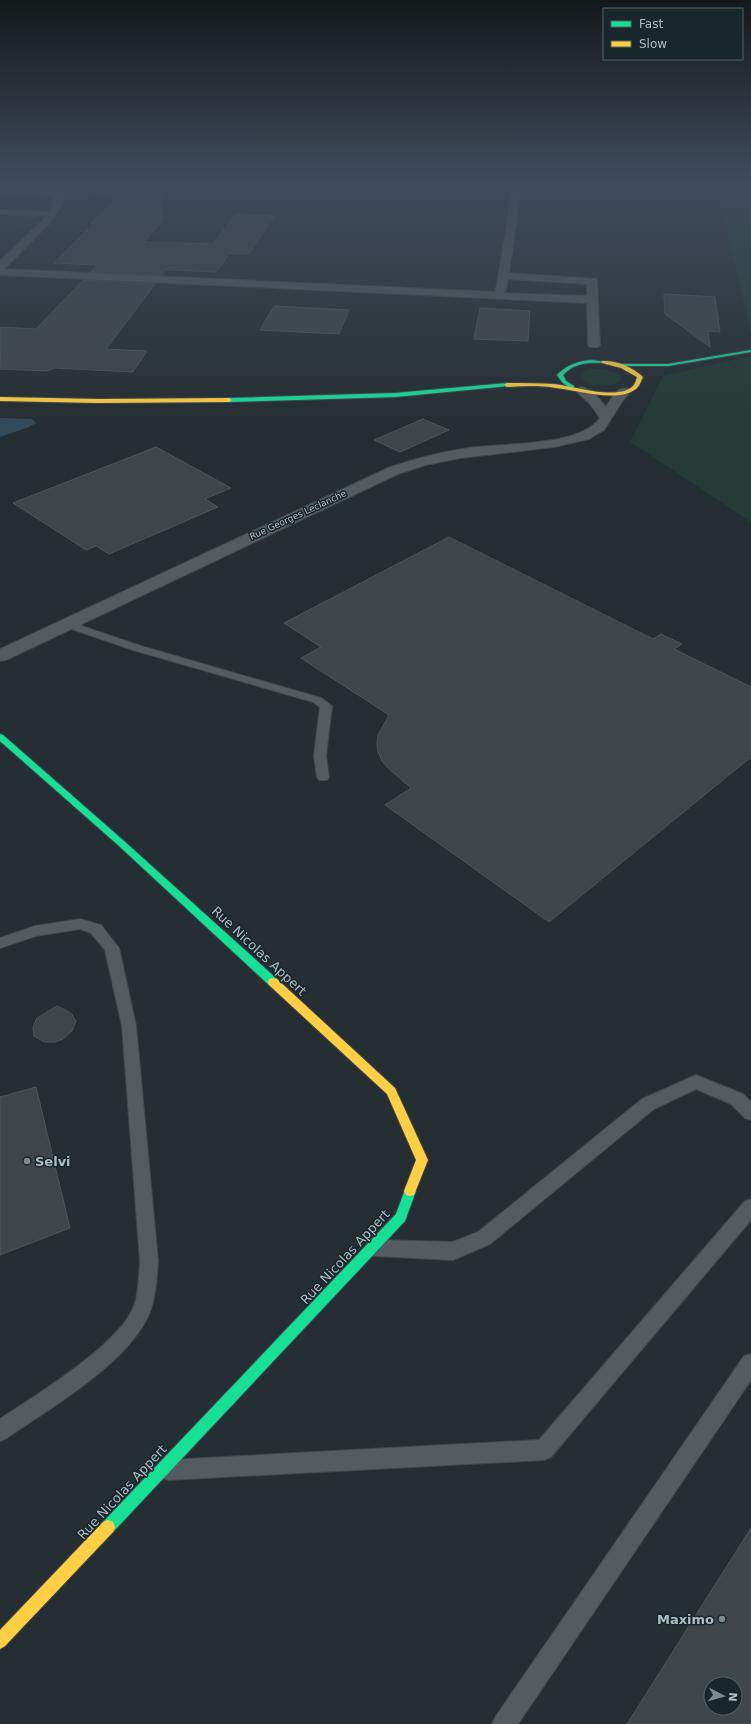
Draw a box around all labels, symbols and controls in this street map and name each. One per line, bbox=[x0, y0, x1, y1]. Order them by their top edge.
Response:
legend bbox=[603, 8, 743, 60]
text: Fast bbox=[639, 17, 663, 31]
text: Slow bbox=[639, 37, 667, 51]
street label: Rue Georges Leclanche bbox=[248, 488, 348, 542]
street label: Rue Nicolas Appert bbox=[209, 903, 309, 999]
place label: Selvi bbox=[35, 1154, 71, 1169]
marker: Selvi bbox=[22, 1156, 32, 1166]
street label: Rue Nicolas Appert bbox=[297, 1207, 393, 1307]
street label: Rue Nicolas Appert bbox=[74, 1442, 170, 1542]
place label: Maximo bbox=[657, 1612, 714, 1627]
marker: Maximo bbox=[717, 1614, 727, 1624]
north arrow bbox=[703, 1676, 743, 1716]
text: N bbox=[726, 1692, 739, 1702]

